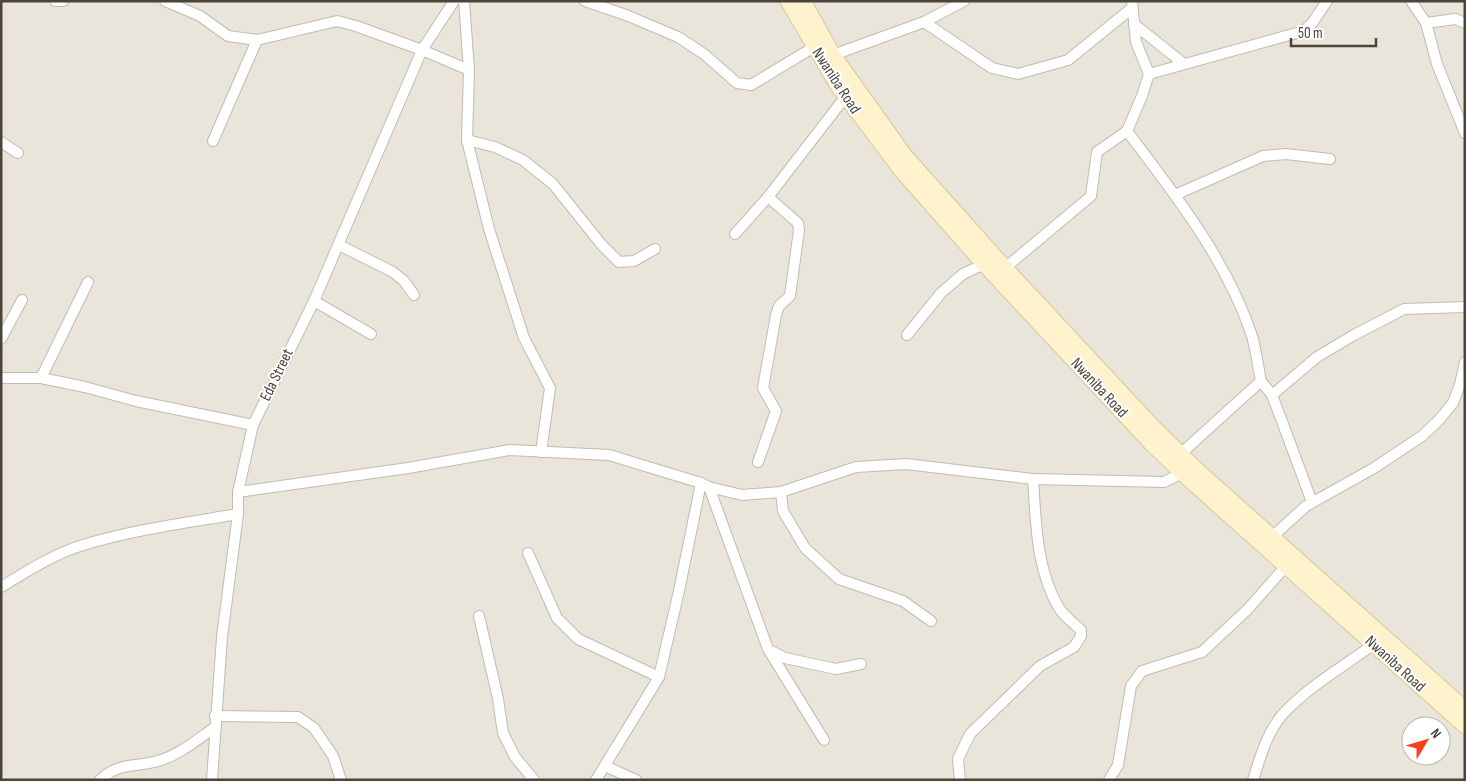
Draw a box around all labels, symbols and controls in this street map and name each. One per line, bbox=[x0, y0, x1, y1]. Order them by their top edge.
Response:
scale bar bbox=[1291, 15, 1376, 47]
text: 50 m bbox=[1298, 24, 1323, 43]
street label: Nwaniba Road bbox=[808, 44, 864, 118]
street label: Eda Street bbox=[256, 346, 298, 404]
street label: Nwaniba Road bbox=[1067, 354, 1131, 422]
street label: Nwaniba Road bbox=[1361, 632, 1429, 696]
north arrow bbox=[1401, 716, 1451, 766]
text: N bbox=[1427, 725, 1445, 741]

